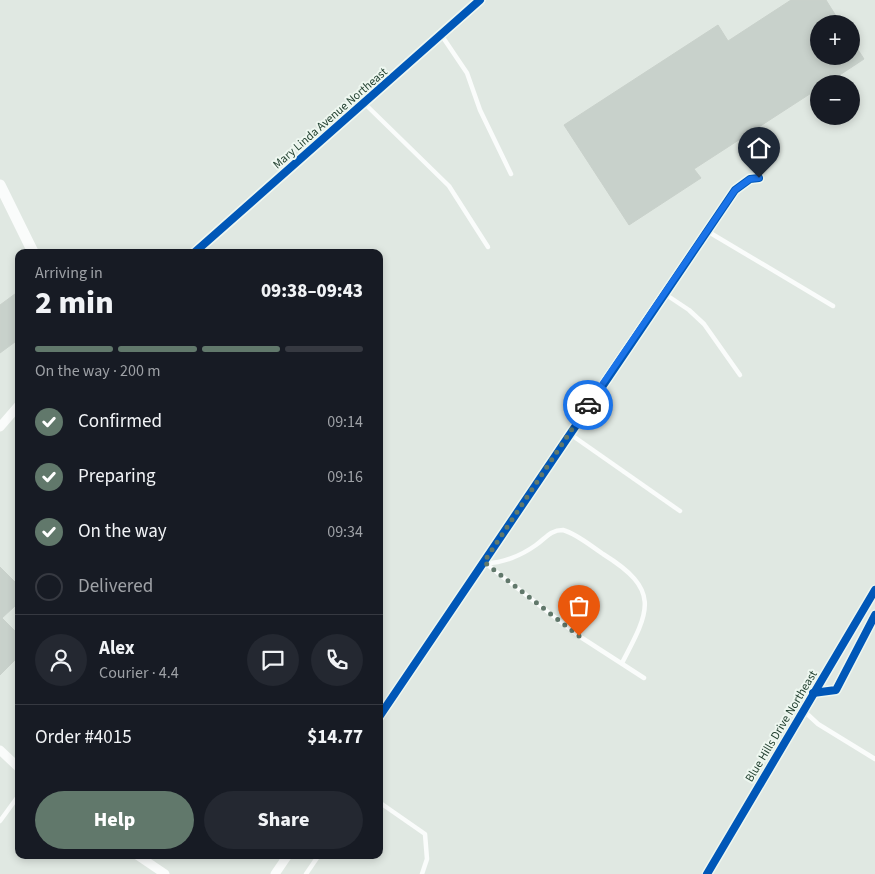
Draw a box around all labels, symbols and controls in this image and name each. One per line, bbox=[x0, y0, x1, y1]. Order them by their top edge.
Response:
map controls bbox=[810, 15, 860, 125]
button: + bbox=[810, 15, 860, 65]
street label: Mary Linda Avenue Northeast bbox=[269, 64, 391, 173]
button: − bbox=[810, 75, 860, 125]
pin bbox=[738, 127, 780, 178]
icon: home bbox=[745, 134, 773, 162]
text: Arriving in bbox=[35, 262, 103, 284]
text: 09:38–09:43 bbox=[261, 278, 363, 305]
text: 2 min bbox=[35, 280, 114, 326]
text: On the way · 200 m bbox=[35, 360, 160, 382]
courier bbox=[563, 380, 613, 430]
icon: car bbox=[574, 391, 602, 419]
icon: check bbox=[35, 408, 63, 436]
text: Confirmed bbox=[78, 408, 162, 435]
text: 09:14 bbox=[327, 411, 363, 433]
icon: check bbox=[35, 463, 63, 491]
text: Preparing bbox=[78, 463, 156, 490]
text: 09:16 bbox=[327, 466, 363, 488]
icon: check bbox=[35, 518, 63, 546]
text: On the way bbox=[78, 518, 167, 545]
text: 09:34 bbox=[327, 521, 363, 543]
text: Delivered bbox=[78, 573, 153, 600]
pin bbox=[558, 585, 600, 636]
icon: bag bbox=[565, 592, 593, 620]
button: person bbox=[35, 634, 87, 686]
button: chat bbox=[247, 634, 299, 686]
button: phone bbox=[311, 634, 363, 686]
text: Alex bbox=[99, 635, 135, 662]
text: Courier · 4.4 bbox=[99, 662, 179, 684]
street label: Blue Hills Drive Northeast bbox=[741, 667, 822, 785]
text: Order #4015 bbox=[35, 724, 132, 751]
text: $14.77 bbox=[307, 724, 363, 751]
button: Help bbox=[35, 791, 194, 849]
button: Share bbox=[204, 791, 363, 849]

